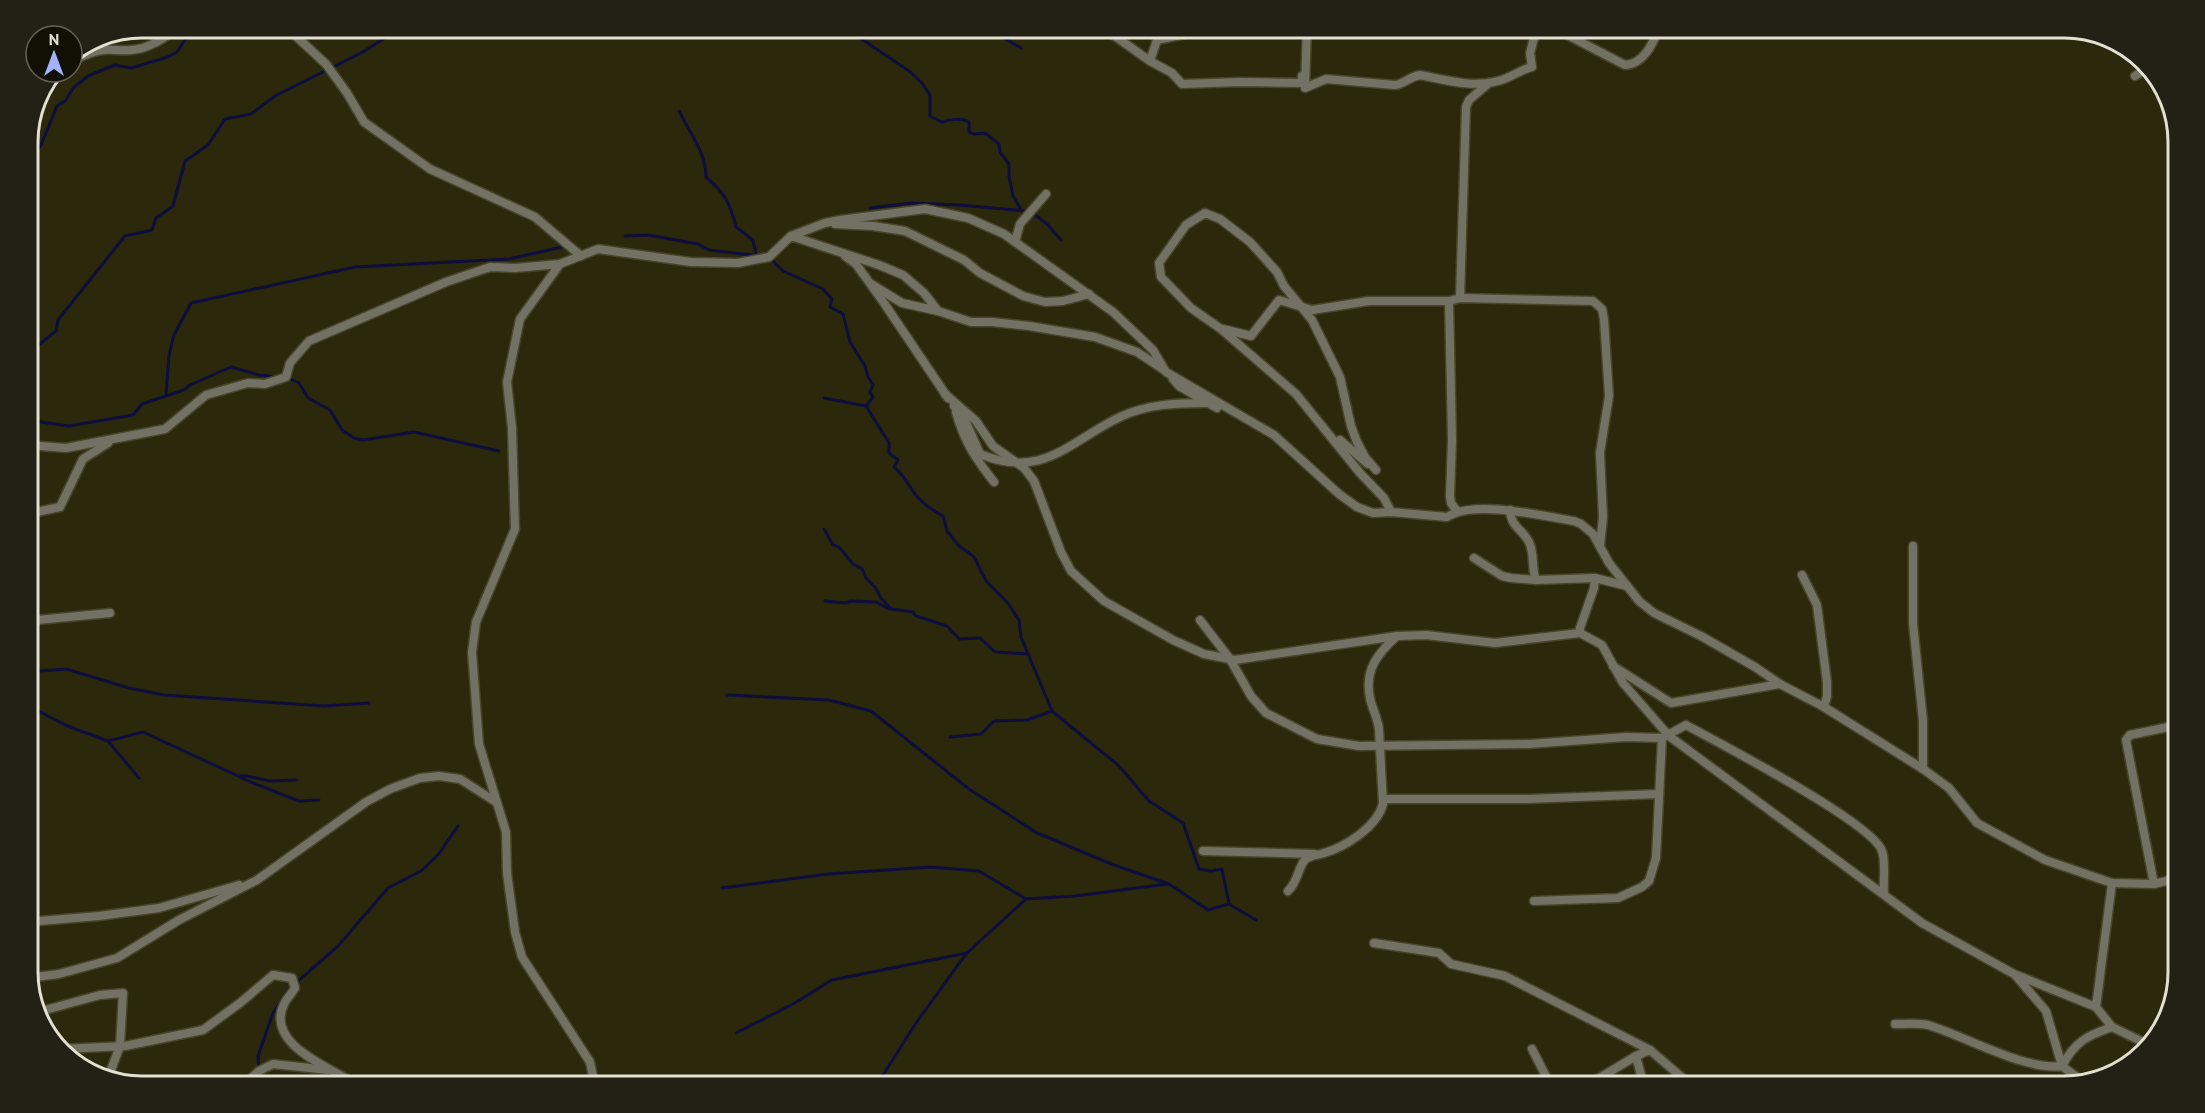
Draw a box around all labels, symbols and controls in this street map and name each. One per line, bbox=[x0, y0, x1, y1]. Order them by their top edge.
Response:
north arrow bbox=[24, 24, 84, 84]
text: N bbox=[49, 29, 59, 49]

